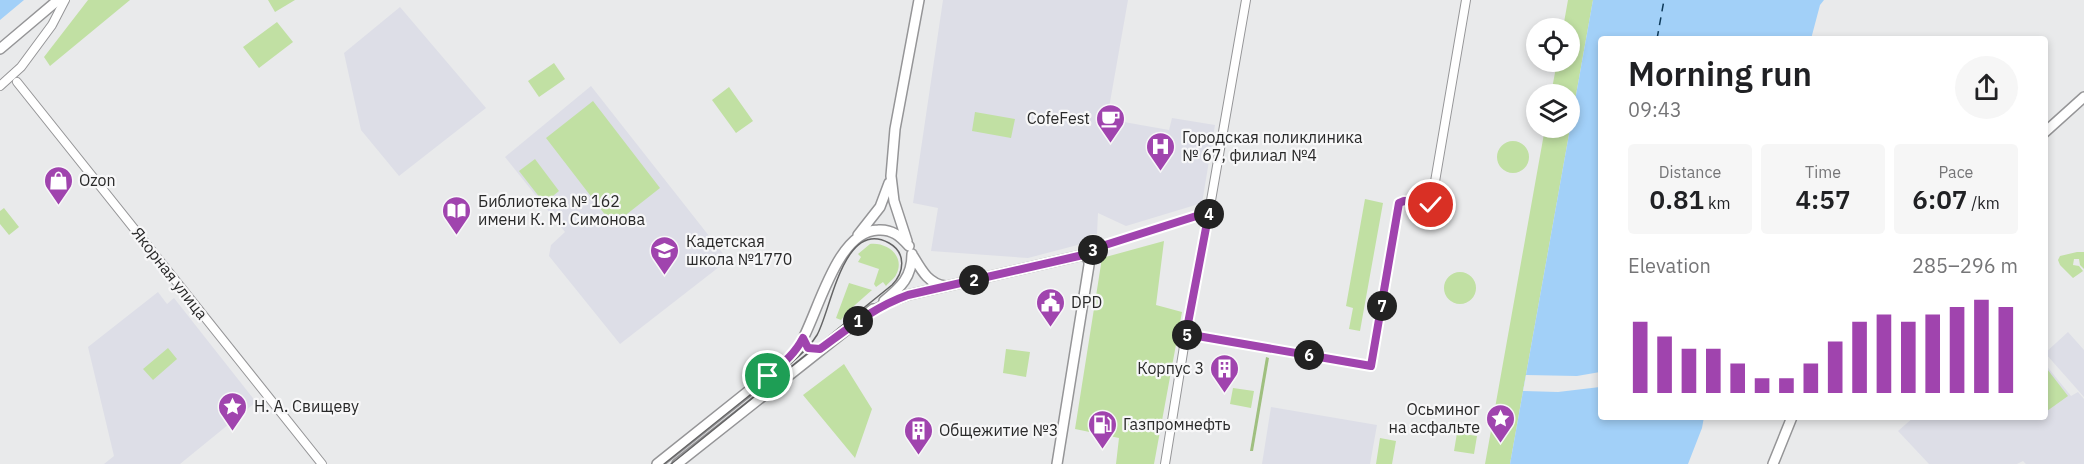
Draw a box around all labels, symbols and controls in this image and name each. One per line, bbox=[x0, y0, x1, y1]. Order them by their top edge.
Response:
map controls bbox=[1526, 18, 1580, 138]
button: locate bbox=[1526, 18, 1580, 72]
text: Morning run bbox=[1628, 52, 1812, 95]
button: share bbox=[1955, 56, 2018, 119]
button: layers bbox=[1526, 84, 1580, 138]
text: 09:43 bbox=[1628, 96, 1682, 123]
cafe icon: CofeFest bbox=[1095, 102, 1127, 144]
place label: CofeFest bbox=[1027, 108, 1090, 128]
place label: Городская поликлиника № 67, филиал №4 bbox=[1182, 127, 1363, 165]
hospital icon: Городская поликлиника № 67, филиал №4 bbox=[1145, 130, 1177, 172]
text: Distance bbox=[1659, 162, 1721, 182]
text: Time bbox=[1805, 162, 1841, 182]
text: Pace bbox=[1939, 162, 1973, 182]
shop icon: Ozon bbox=[42, 164, 74, 206]
place label: Ozon bbox=[79, 170, 116, 190]
pin bbox=[1405, 179, 1456, 230]
text: 0.81 bbox=[1650, 182, 1704, 216]
text: 4:57 bbox=[1795, 182, 1851, 216]
text: 6:07 bbox=[1912, 182, 1967, 216]
icon: check bbox=[1414, 188, 1447, 221]
place label: Библиотека № 162 имени К. М. Симонова bbox=[478, 191, 645, 229]
text: km bbox=[1704, 193, 1730, 213]
text: /km bbox=[1967, 193, 2000, 213]
library icon: Библиотека № 162 имени К. М. Симонова bbox=[441, 194, 473, 236]
pin: 4 bbox=[1194, 199, 1224, 229]
text: 4 bbox=[1204, 204, 1214, 224]
street label: Якорная улица bbox=[128, 223, 213, 323]
place label: Кадетская школа №1770 bbox=[686, 231, 792, 269]
school or university icon: Кадетская школа №1770 bbox=[649, 234, 681, 276]
pin: 3 bbox=[1078, 235, 1108, 265]
text: 3 bbox=[1088, 240, 1098, 260]
text: Elevation bbox=[1628, 252, 1711, 279]
text: 285–296 m bbox=[1912, 252, 2018, 279]
pin: 2 bbox=[959, 265, 989, 295]
text: 2 bbox=[969, 270, 979, 290]
public building icon: DPD bbox=[1034, 286, 1066, 328]
pin: 7 bbox=[1367, 291, 1397, 321]
place label: DPD bbox=[1071, 292, 1102, 312]
text: 7 bbox=[1377, 296, 1387, 316]
pin: 1 bbox=[843, 306, 873, 336]
text: 1 bbox=[853, 311, 863, 331]
pin: 5 bbox=[1172, 320, 1202, 350]
text: 5 bbox=[1182, 325, 1192, 345]
pin: 6 bbox=[1294, 340, 1324, 370]
text: 6 bbox=[1304, 345, 1314, 365]
pin bbox=[742, 350, 793, 401]
building icon: Корпус 3 bbox=[1209, 352, 1241, 394]
place label: Корпус 3 bbox=[1137, 358, 1204, 378]
icon: arrive bbox=[751, 359, 784, 392]
place icon: Н. А. Свищеву bbox=[217, 390, 249, 432]
place label: Н. А. Свищеву bbox=[254, 396, 359, 416]
place label: Осьминог на асфальте bbox=[1388, 399, 1480, 437]
place icon: Осьминог на асфальте bbox=[1485, 402, 1517, 444]
fuel station icon: Газпромнефть bbox=[1086, 408, 1118, 450]
building icon: Общежитие №3 bbox=[902, 414, 934, 456]
place label: Газпромнефть bbox=[1123, 414, 1231, 434]
place label: Общежитие №3 bbox=[939, 420, 1058, 440]

